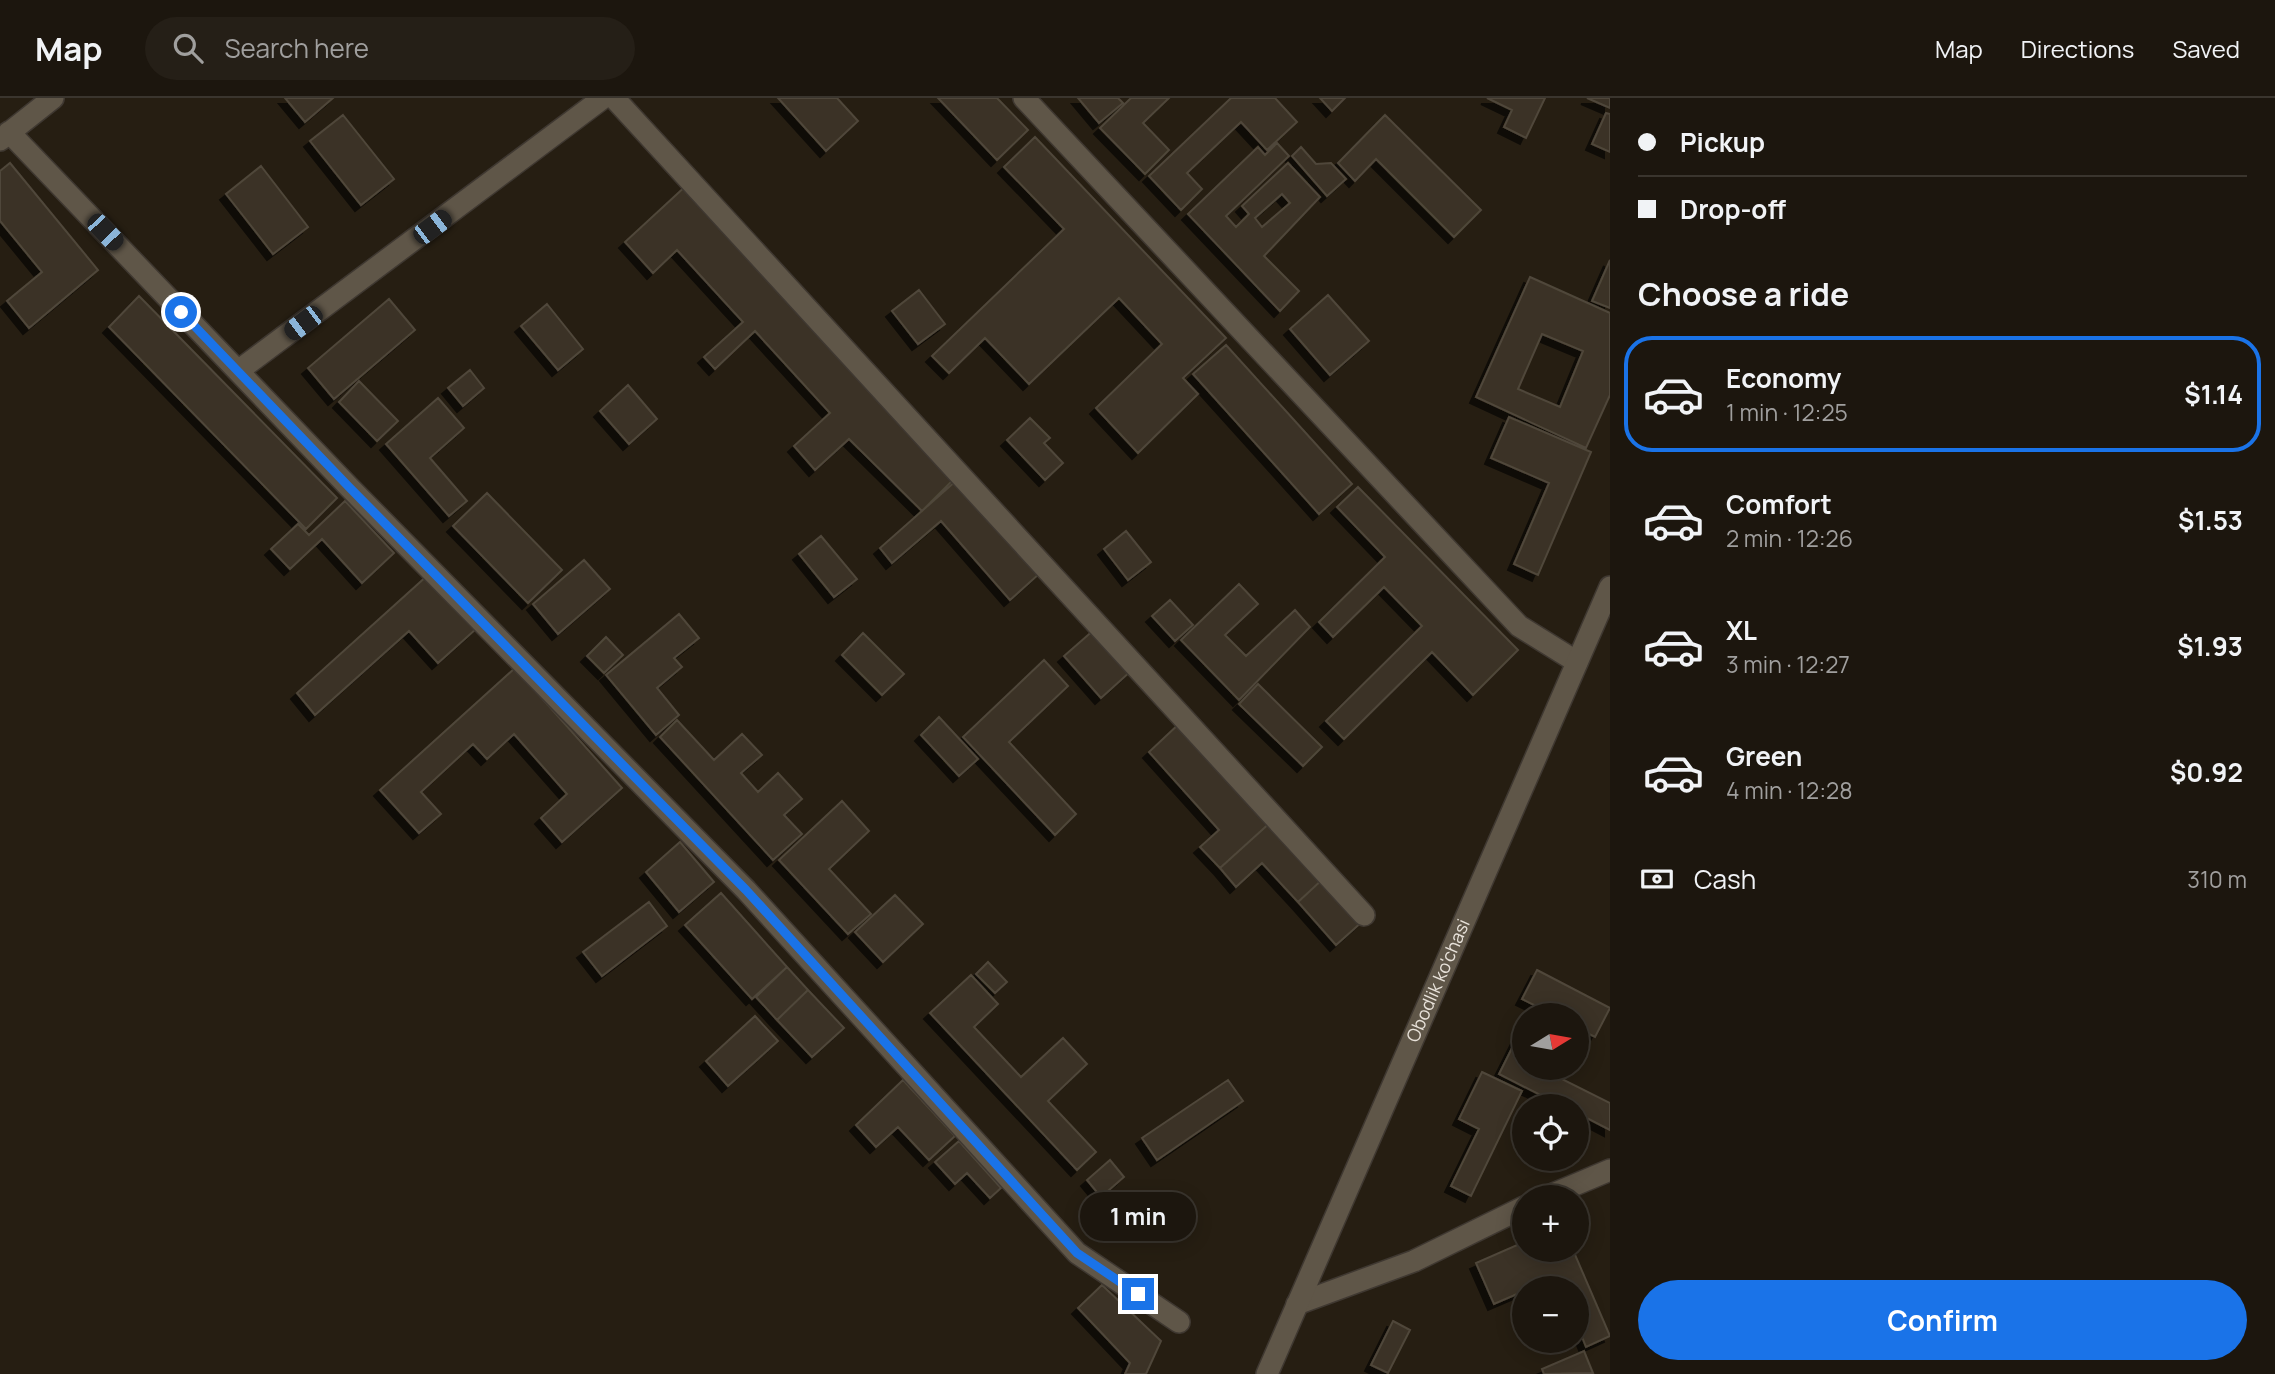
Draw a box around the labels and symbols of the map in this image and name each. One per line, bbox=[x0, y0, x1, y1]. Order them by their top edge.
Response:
car bbox=[409, 206, 456, 248]
car bbox=[83, 210, 128, 254]
route start bbox=[165, 296, 197, 328]
car bbox=[280, 302, 327, 344]
street label: Obodlik ko'chasi bbox=[1400, 915, 1475, 1046]
north arrow bbox=[1512, 1003, 1589, 1080]
callout: 1 min bbox=[1080, 1192, 1196, 1242]
route end bbox=[1122, 1278, 1154, 1310]

